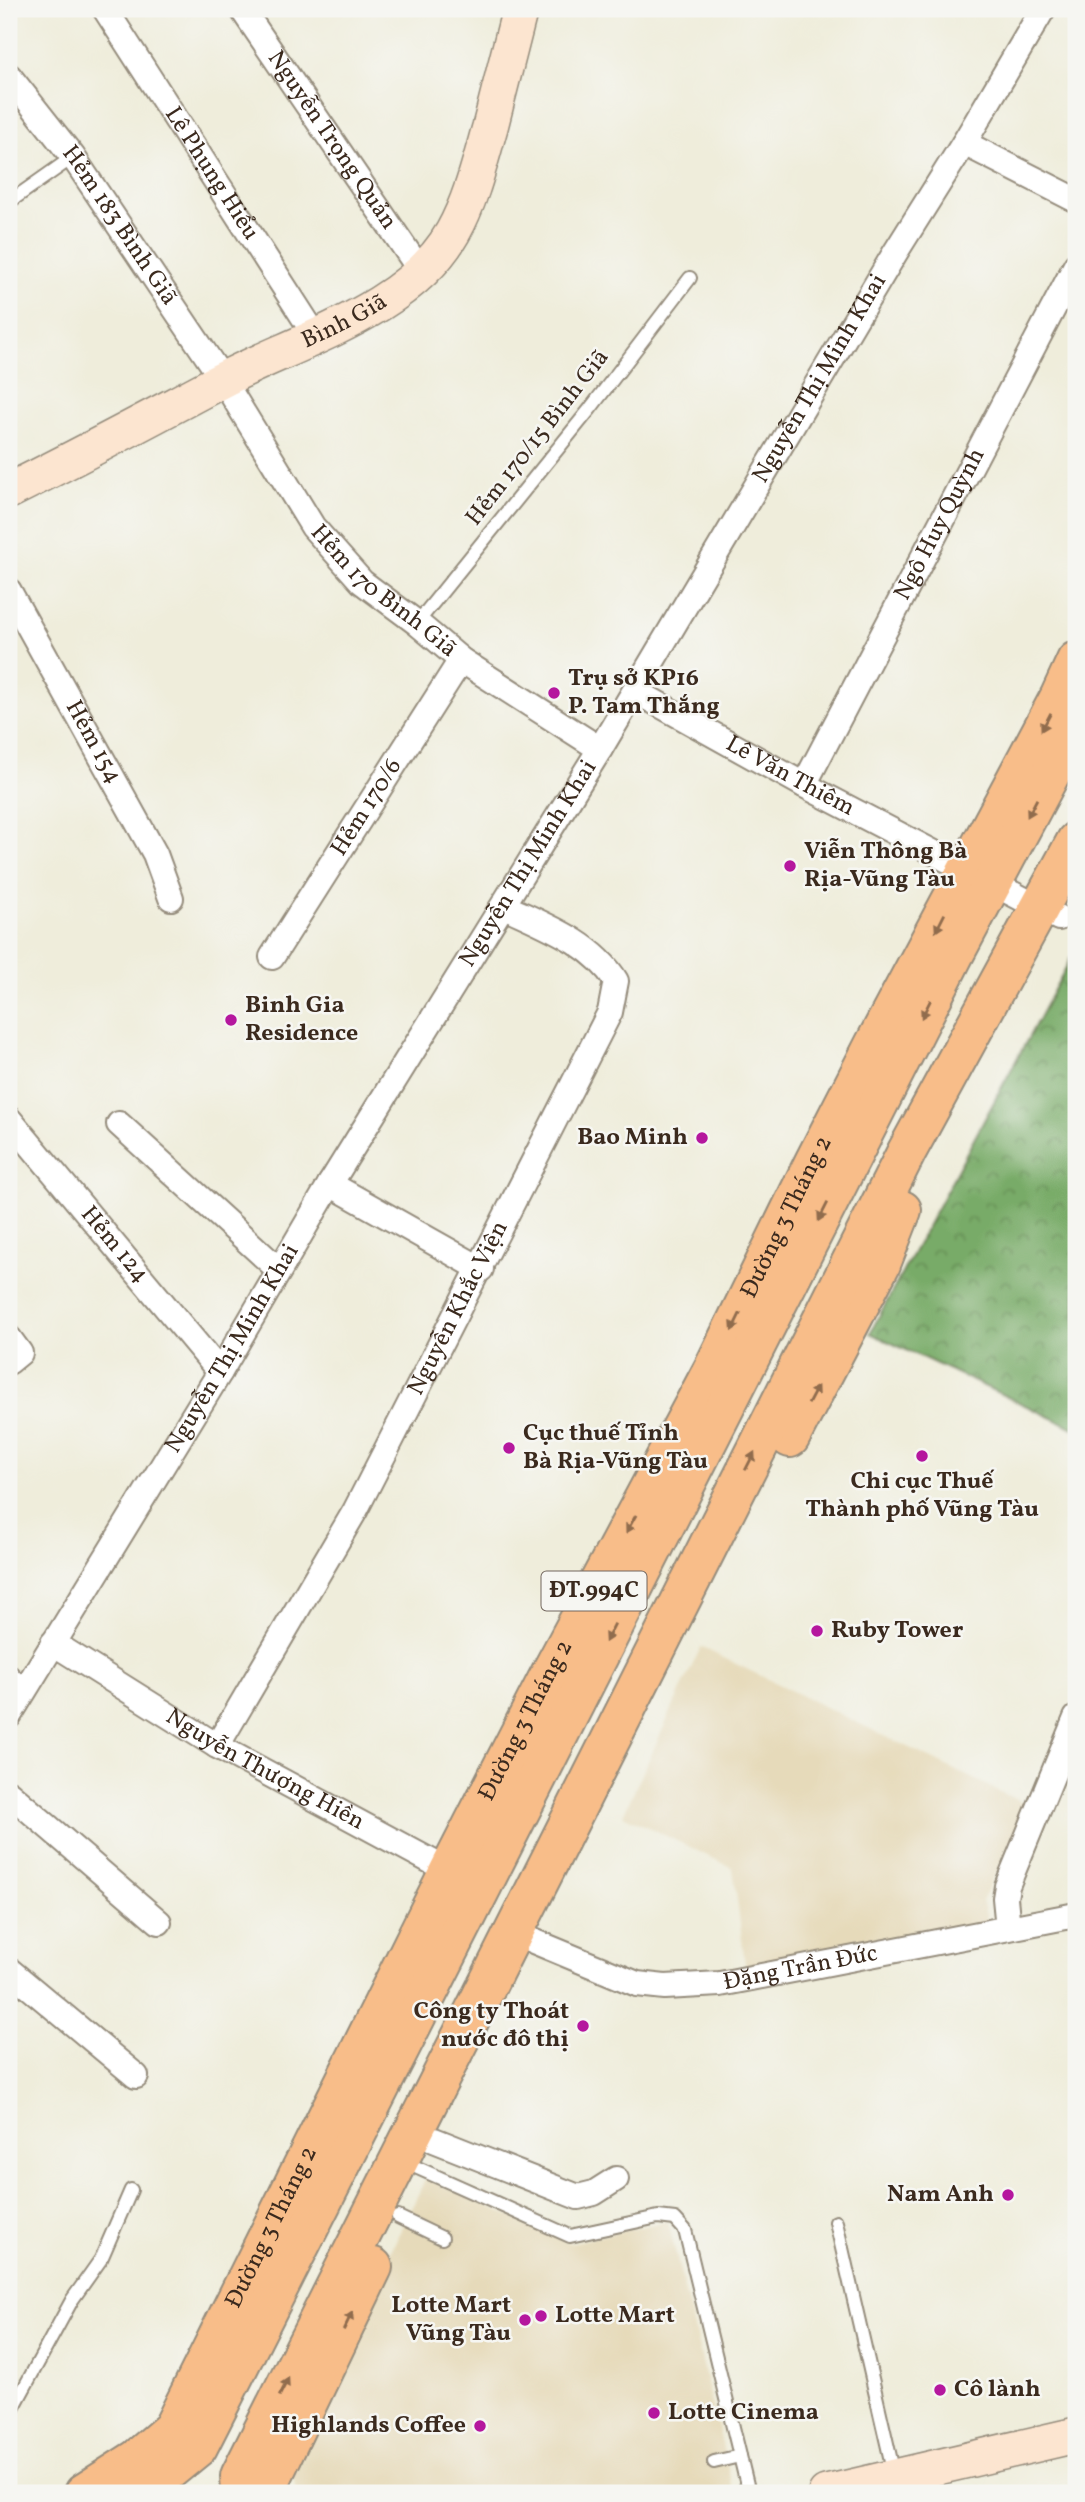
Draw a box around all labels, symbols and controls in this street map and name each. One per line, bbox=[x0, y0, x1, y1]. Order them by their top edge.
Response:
street label: Nguyễn Trọng Quản bbox=[258, 44, 405, 237]
street label: Lê Phụng Hiểu bbox=[155, 100, 267, 247]
street label: Hẻm 183 Bình Giã bbox=[53, 138, 185, 313]
street label: Nguyễn Thị Minh Khai bbox=[745, 268, 896, 490]
street label: Bình Giã bbox=[296, 286, 394, 358]
street label: Hẻm 170/15 Bình Giã bbox=[458, 342, 618, 534]
street label: Ngô Huy Quỳnh bbox=[886, 442, 994, 607]
street label: Hẻm 170 Bình Giã bbox=[302, 517, 464, 666]
place label: Trụ sở KP16 P. Tam Thắng bbox=[568, 662, 720, 724]
marker: Trụ sở KP16 P. Tam Thắng bbox=[546, 685, 562, 701]
street label: Hẻm 154 bbox=[56, 694, 130, 790]
one-way arrow bbox=[1041, 712, 1052, 732]
street label: Lê Văn Thiêm bbox=[719, 728, 860, 825]
street label: Hẻm 170/6 bbox=[323, 752, 411, 863]
street label: Nguyễn Thị Minh Khai bbox=[451, 754, 606, 974]
one-way arrow bbox=[1027, 798, 1038, 818]
place label: Viễn Thông Bà Rịa-Vũng Tàu bbox=[804, 835, 967, 897]
marker: Viễn Thông Bà Rịa-Vũng Tàu bbox=[782, 858, 798, 874]
one-way arrow bbox=[934, 913, 945, 933]
place label: Binh Gia Residence bbox=[245, 989, 358, 1051]
one-way arrow bbox=[921, 999, 932, 1019]
marker: Binh Gia Residence bbox=[223, 1012, 239, 1028]
place label: Bao Minh bbox=[577, 1121, 688, 1155]
marker: Bao Minh bbox=[694, 1130, 710, 1146]
street label: Đường 3 Tháng 2 bbox=[733, 1130, 841, 1304]
street label: Hẻm 124 bbox=[72, 1199, 156, 1291]
one-way arrow bbox=[818, 1202, 829, 1222]
street label: Nguyễn Khắc Viện bbox=[400, 1215, 517, 1402]
street label: Nguyễn Thị Minh Khai bbox=[157, 1238, 308, 1460]
one-way arrow bbox=[731, 1312, 742, 1332]
one-way arrow bbox=[807, 1385, 819, 1405]
place label: Cục thuế Tỉnh Bà Rịa-Vũng Tàu bbox=[523, 1417, 708, 1479]
marker: Cục thuế Tỉnh Bà Rịa-Vũng Tàu bbox=[501, 1440, 517, 1456]
marker: Chi cục Thuế Thành phố Vũng Tàu bbox=[914, 1448, 930, 1464]
one-way arrow bbox=[744, 1451, 755, 1471]
place label: Chi cục Thuế Thành phố Vũng Tàu bbox=[805, 1465, 1039, 1527]
one-way arrow bbox=[625, 1514, 637, 1534]
road number: ĐT.994C bbox=[542, 1572, 646, 1610]
place label: Ruby Tower bbox=[831, 1614, 963, 1648]
one-way arrow bbox=[604, 1623, 615, 1643]
marker: Ruby Tower bbox=[809, 1623, 825, 1639]
street label: Đường 3 Tháng 2 bbox=[471, 1634, 582, 1807]
street label: Nguyễn Thượng Hiền bbox=[159, 1701, 370, 1839]
street label: Đặng Trần Đức bbox=[720, 1937, 881, 2000]
place label: Công ty Thoát nước đô thị bbox=[414, 1995, 569, 2057]
marker: Công ty Thoát nước đô thị bbox=[575, 2018, 591, 2034]
street label: Đường 3 Tháng 2 bbox=[217, 2141, 327, 2314]
place label: Nam Anh bbox=[887, 2178, 994, 2212]
marker: Nam Anh bbox=[1000, 2187, 1016, 2203]
place label: Lotte Mart Vũng Tàu bbox=[391, 2289, 511, 2351]
place label: Lotte Mart bbox=[555, 2299, 675, 2333]
marker: Lotte Mart bbox=[533, 2308, 549, 2324]
one-way arrow bbox=[342, 2311, 353, 2331]
marker: Lotte Mart Vũng Tàu bbox=[517, 2312, 533, 2328]
place label: Cô lành bbox=[954, 2373, 1041, 2407]
one-way arrow bbox=[279, 2377, 290, 2397]
marker: Cô lành bbox=[932, 2382, 948, 2398]
place label: Lotte Cinema bbox=[668, 2396, 819, 2430]
marker: Lotte Cinema bbox=[646, 2405, 662, 2421]
place label: Highlands Coffee bbox=[271, 2409, 466, 2443]
marker: Highlands Coffee bbox=[472, 2418, 488, 2434]

